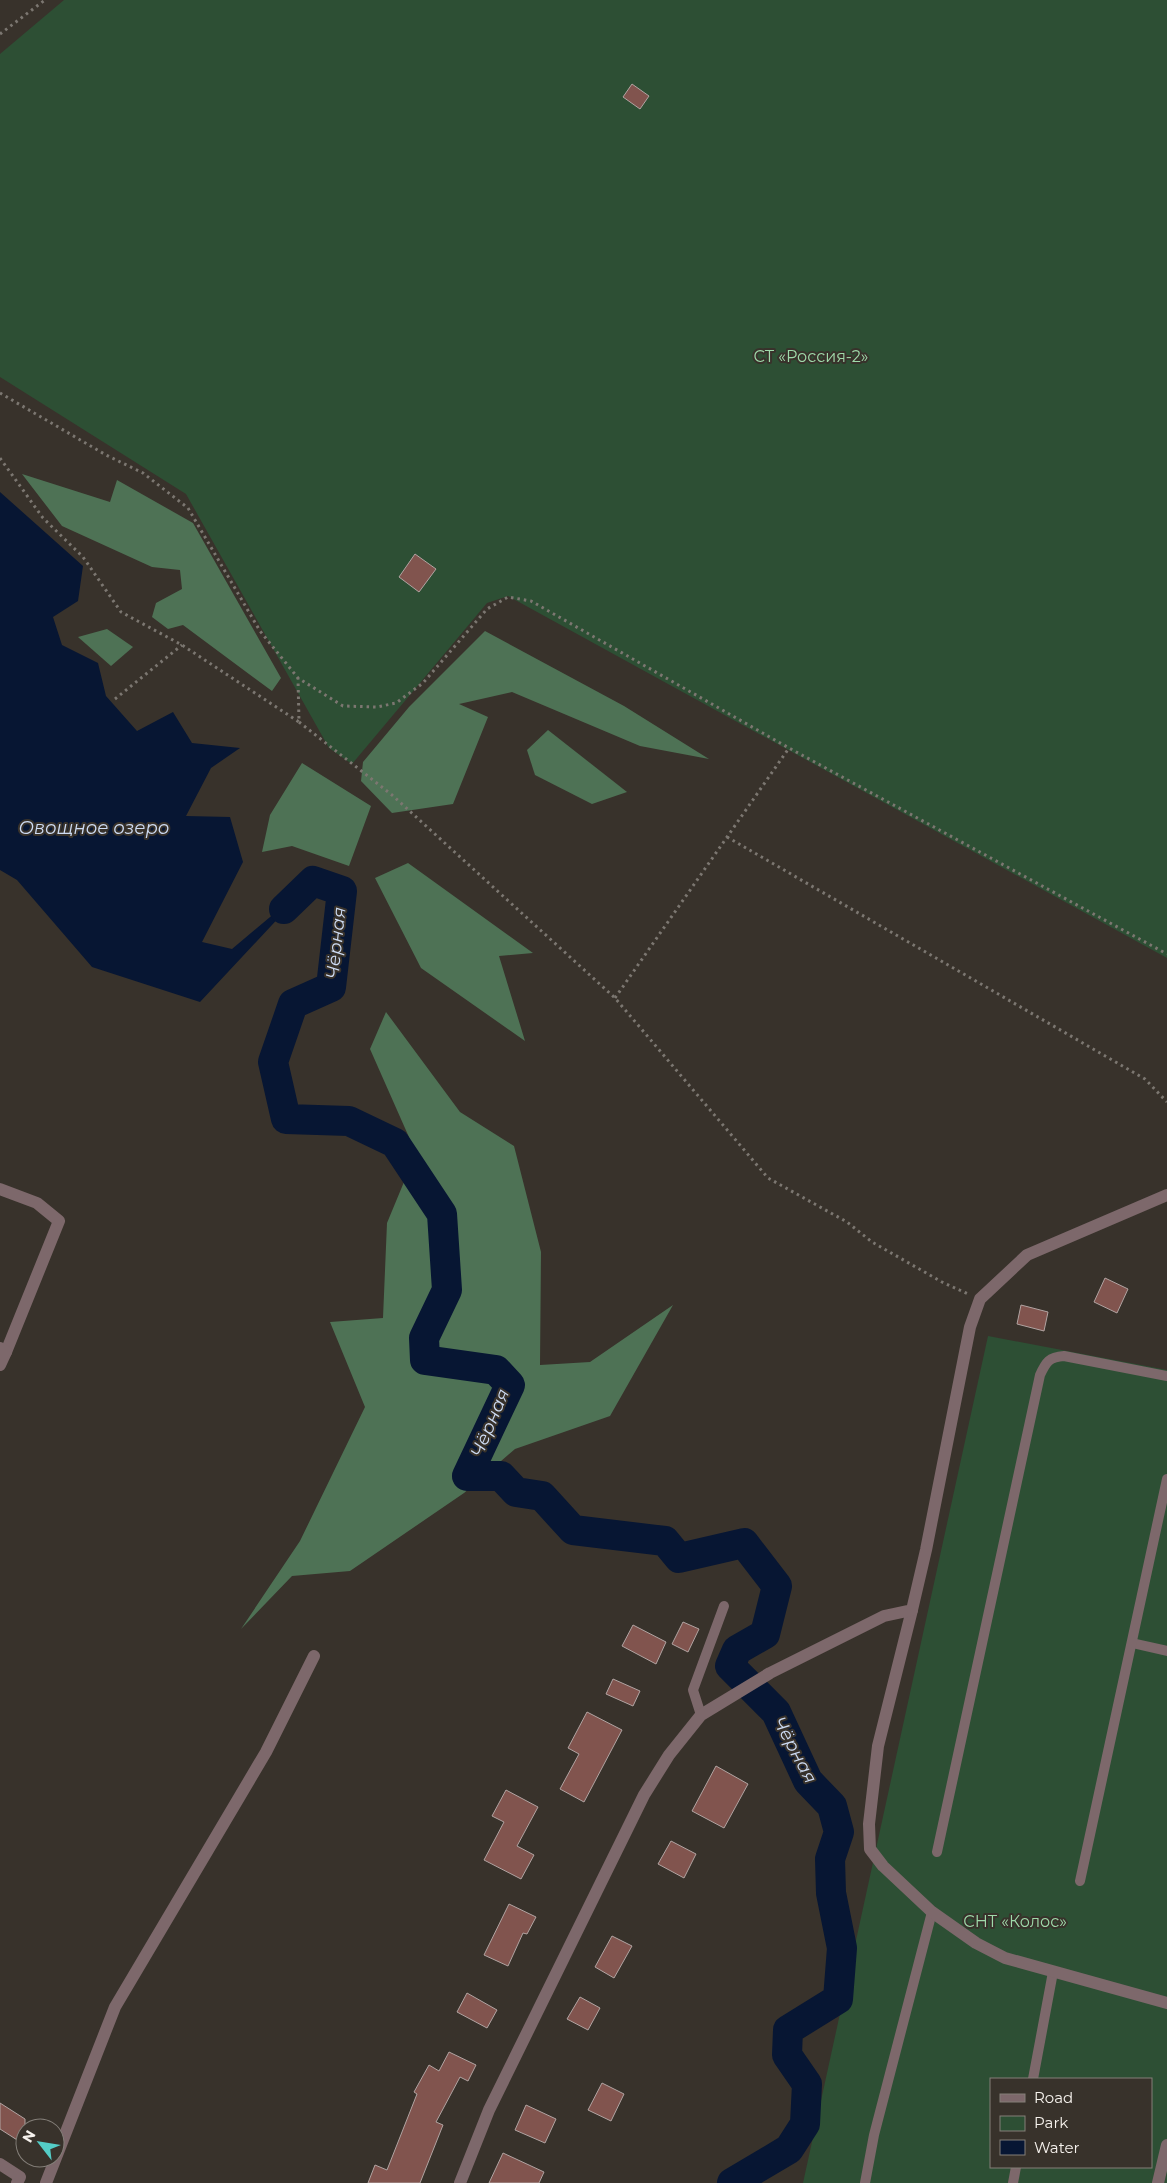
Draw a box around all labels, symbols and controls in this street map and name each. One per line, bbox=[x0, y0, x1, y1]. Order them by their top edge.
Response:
park label: СТ «Россия-2» bbox=[754, 347, 868, 366]
water label: Овощное озеро bbox=[19, 817, 169, 839]
water label: Чёрная bbox=[321, 906, 351, 980]
water label: Чёрная bbox=[466, 1385, 514, 1461]
water label: Чёрная bbox=[768, 1713, 822, 1787]
park label: СНТ «Колос» bbox=[963, 1912, 1067, 1931]
legend bbox=[990, 2078, 1152, 2168]
text: Road bbox=[1034, 2088, 1073, 2107]
text: Park bbox=[1034, 2113, 1068, 2132]
north arrow bbox=[15, 2118, 65, 2168]
text: N bbox=[18, 2127, 39, 2146]
text: Water bbox=[1034, 2138, 1080, 2157]

